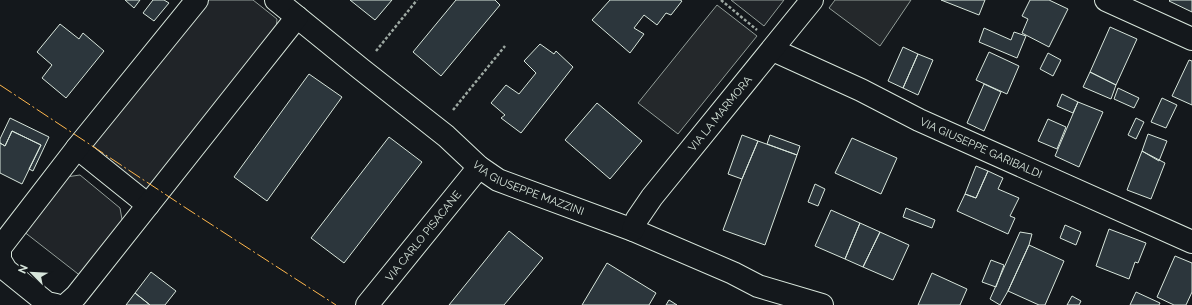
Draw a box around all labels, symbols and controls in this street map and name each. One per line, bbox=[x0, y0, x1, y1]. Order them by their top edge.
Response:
street label: VIA LA MARMORA bbox=[685, 73, 755, 154]
street label: VIA GIUSEPPE GARIBALDI bbox=[918, 115, 1044, 181]
street label: VIA GIUSEPPE MAZZINI bbox=[470, 158, 586, 218]
street label: VIA CARLO PISACANE bbox=[383, 188, 464, 284]
north arrow bbox=[12, 253, 52, 293]
text: N bbox=[16, 263, 31, 276]

